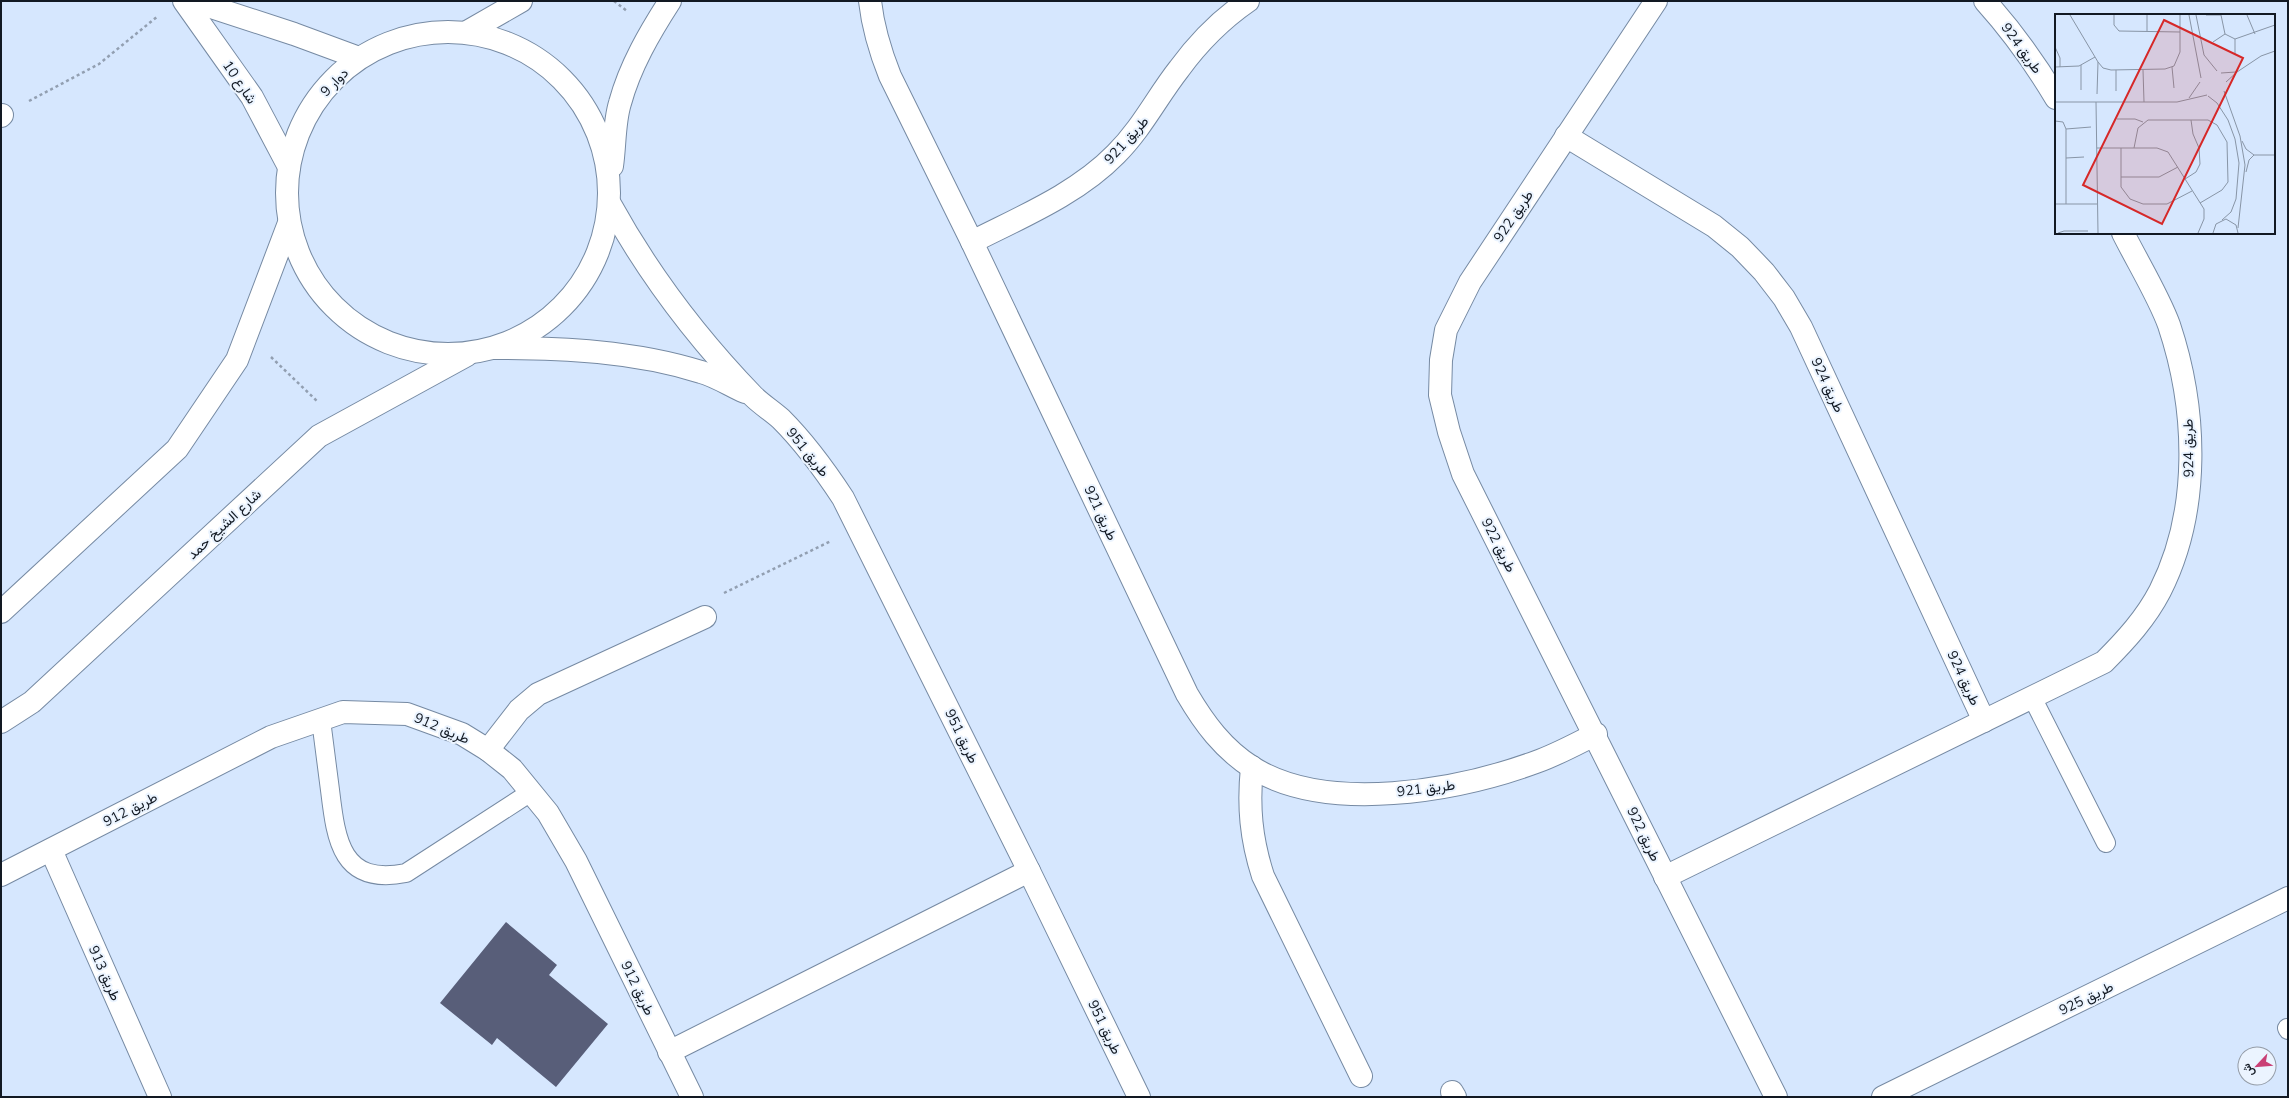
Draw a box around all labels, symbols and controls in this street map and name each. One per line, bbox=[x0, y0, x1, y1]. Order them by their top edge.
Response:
inset map bbox=[2055, 14, 2275, 234]
street label: طريق 924 bbox=[1997, 19, 2046, 78]
street label: شارع 10 bbox=[217, 57, 261, 108]
street label: دوار 9 bbox=[316, 64, 353, 101]
street label: طريق 921 bbox=[1100, 112, 1153, 168]
street label: طريق 922 bbox=[1489, 187, 1538, 246]
street label: طريق 924 bbox=[1807, 355, 1849, 416]
street label: طريق 924 bbox=[2178, 419, 2199, 477]
street label: طريق 951 bbox=[782, 424, 833, 481]
street label: طريق 921 bbox=[1080, 483, 1122, 544]
street label: شارع الشيخ حمد bbox=[183, 485, 266, 564]
street label: طريق 922 bbox=[1477, 515, 1520, 576]
street label: طريق 924 bbox=[1943, 648, 1985, 709]
street label: طريق 951 bbox=[940, 706, 983, 767]
street label: طريق 912 bbox=[411, 708, 472, 749]
street label: طريق 921 bbox=[1396, 776, 1456, 801]
street label: طريق 912 bbox=[100, 788, 161, 831]
street label: طريق 922 bbox=[1622, 804, 1665, 865]
street label: طريق 913 bbox=[84, 943, 125, 1004]
street label: طريق 912 bbox=[616, 958, 659, 1019]
street label: طريق 925 bbox=[2056, 977, 2117, 1020]
street label: طريق 951 bbox=[1083, 997, 1126, 1058]
north arrow bbox=[2237, 1046, 2277, 1086]
text: ش bbox=[2239, 1061, 2258, 1079]

